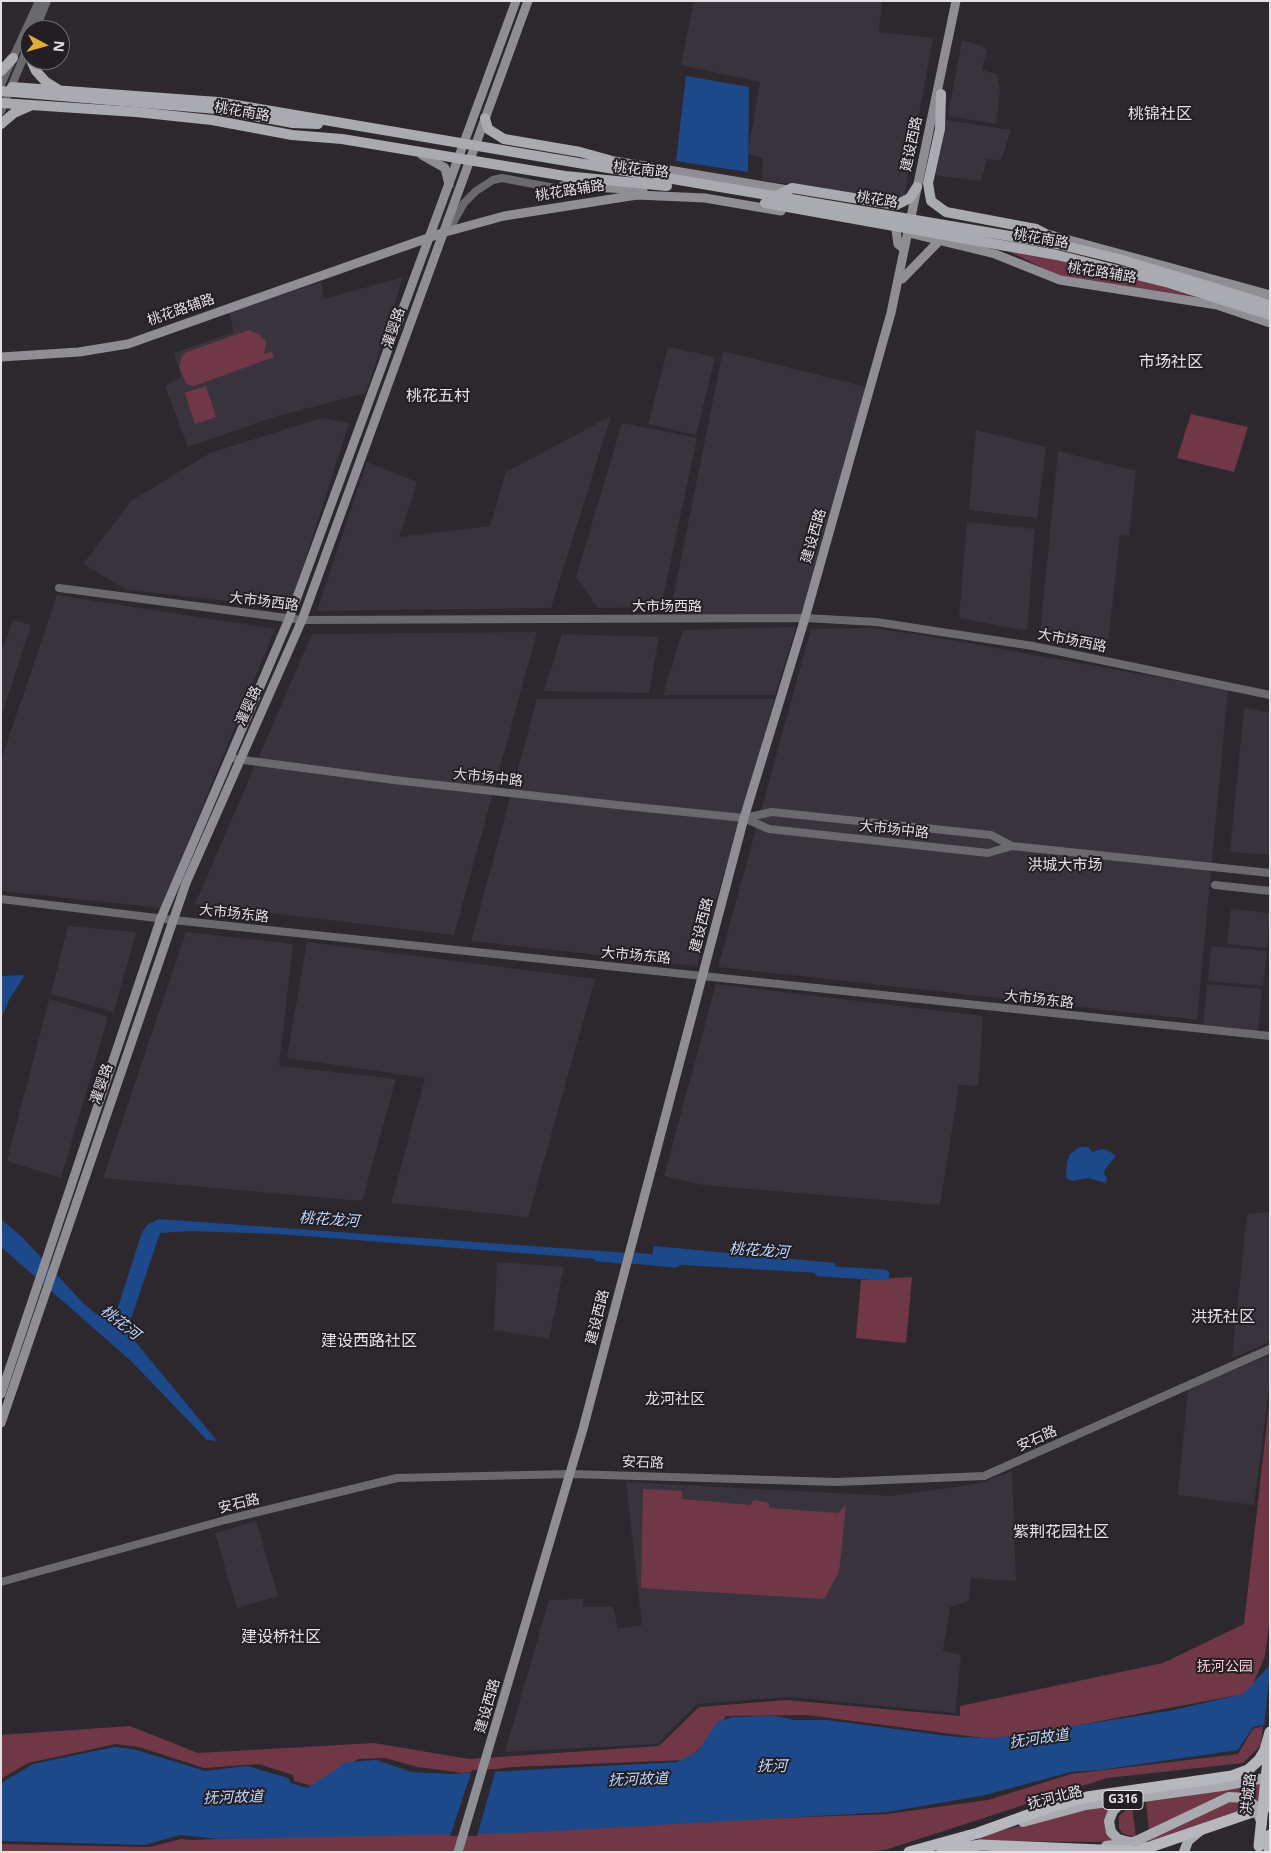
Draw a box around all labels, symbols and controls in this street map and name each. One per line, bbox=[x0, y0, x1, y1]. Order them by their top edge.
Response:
north arrow bbox=[20, 20, 70, 70]
text: N bbox=[49, 40, 69, 53]
street label: 桃花南路 bbox=[213, 99, 271, 125]
district label: 桃锦社区 bbox=[1128, 104, 1192, 124]
street label: 建设西路 bbox=[898, 115, 926, 173]
street label: 桃花南路 bbox=[612, 159, 670, 181]
street label: 桃花路辅路 bbox=[534, 177, 606, 205]
street label: 桃花路 bbox=[855, 188, 899, 212]
street label: 桃花南路 bbox=[1012, 226, 1070, 252]
street label: 桃花路辅路 bbox=[1066, 259, 1138, 287]
street label: 桃花路辅路 bbox=[145, 291, 217, 329]
street label: 灌婴路 bbox=[379, 305, 409, 351]
district label: 市场社区 bbox=[1139, 352, 1203, 372]
district label: 桃花五村 bbox=[406, 386, 470, 406]
street label: 建设西路 bbox=[798, 507, 830, 565]
street label: 大市场西路 bbox=[228, 589, 300, 615]
street label: 大市场西路 bbox=[632, 599, 702, 615]
street label: 大市场西路 bbox=[1036, 626, 1108, 656]
street label: 灌婴路 bbox=[233, 683, 265, 729]
street label: 大市场中路 bbox=[452, 766, 524, 790]
street label: 大市场中路 bbox=[858, 818, 930, 842]
district label: 洪城大市场 bbox=[1028, 857, 1102, 875]
street label: 建设西路 bbox=[687, 896, 717, 954]
street label: 大市场东路 bbox=[198, 902, 270, 926]
street label: 大市场东路 bbox=[600, 945, 672, 967]
street label: 大市场东路 bbox=[1003, 988, 1075, 1012]
street label: 灌婴路 bbox=[87, 1061, 117, 1107]
water label: 桃花龙河 bbox=[298, 1209, 360, 1231]
water label: 桃花龙河 bbox=[728, 1240, 790, 1262]
street label: 建设西路 bbox=[583, 1288, 613, 1346]
water label: 桃花河 bbox=[97, 1302, 143, 1344]
district label: 洪抚社区 bbox=[1191, 1307, 1255, 1327]
district label: 建设西路社区 bbox=[321, 1331, 417, 1351]
district label: 龙河社区 bbox=[645, 1391, 705, 1409]
street label: 安石路 bbox=[1014, 1423, 1060, 1455]
street label: 安石路 bbox=[622, 1454, 664, 1472]
street label: 安石路 bbox=[217, 1491, 261, 1517]
district label: 紫荆花园社区 bbox=[1013, 1522, 1109, 1542]
district label: 建设桥社区 bbox=[241, 1627, 321, 1647]
park label: 抚河公园 bbox=[1197, 1659, 1253, 1675]
street label: 建设西路 bbox=[472, 1677, 504, 1735]
water label: 抚河故道 bbox=[1008, 1726, 1070, 1752]
water label: 抚河 bbox=[757, 1758, 787, 1776]
water label: 抚河故道 bbox=[608, 1770, 668, 1790]
street label: 洪城路 bbox=[1238, 1772, 1260, 1816]
street label: 抚河北路 bbox=[1026, 1783, 1084, 1813]
water label: 抚河故道 bbox=[203, 1788, 263, 1808]
road number: G316 bbox=[1103, 1790, 1143, 1810]

